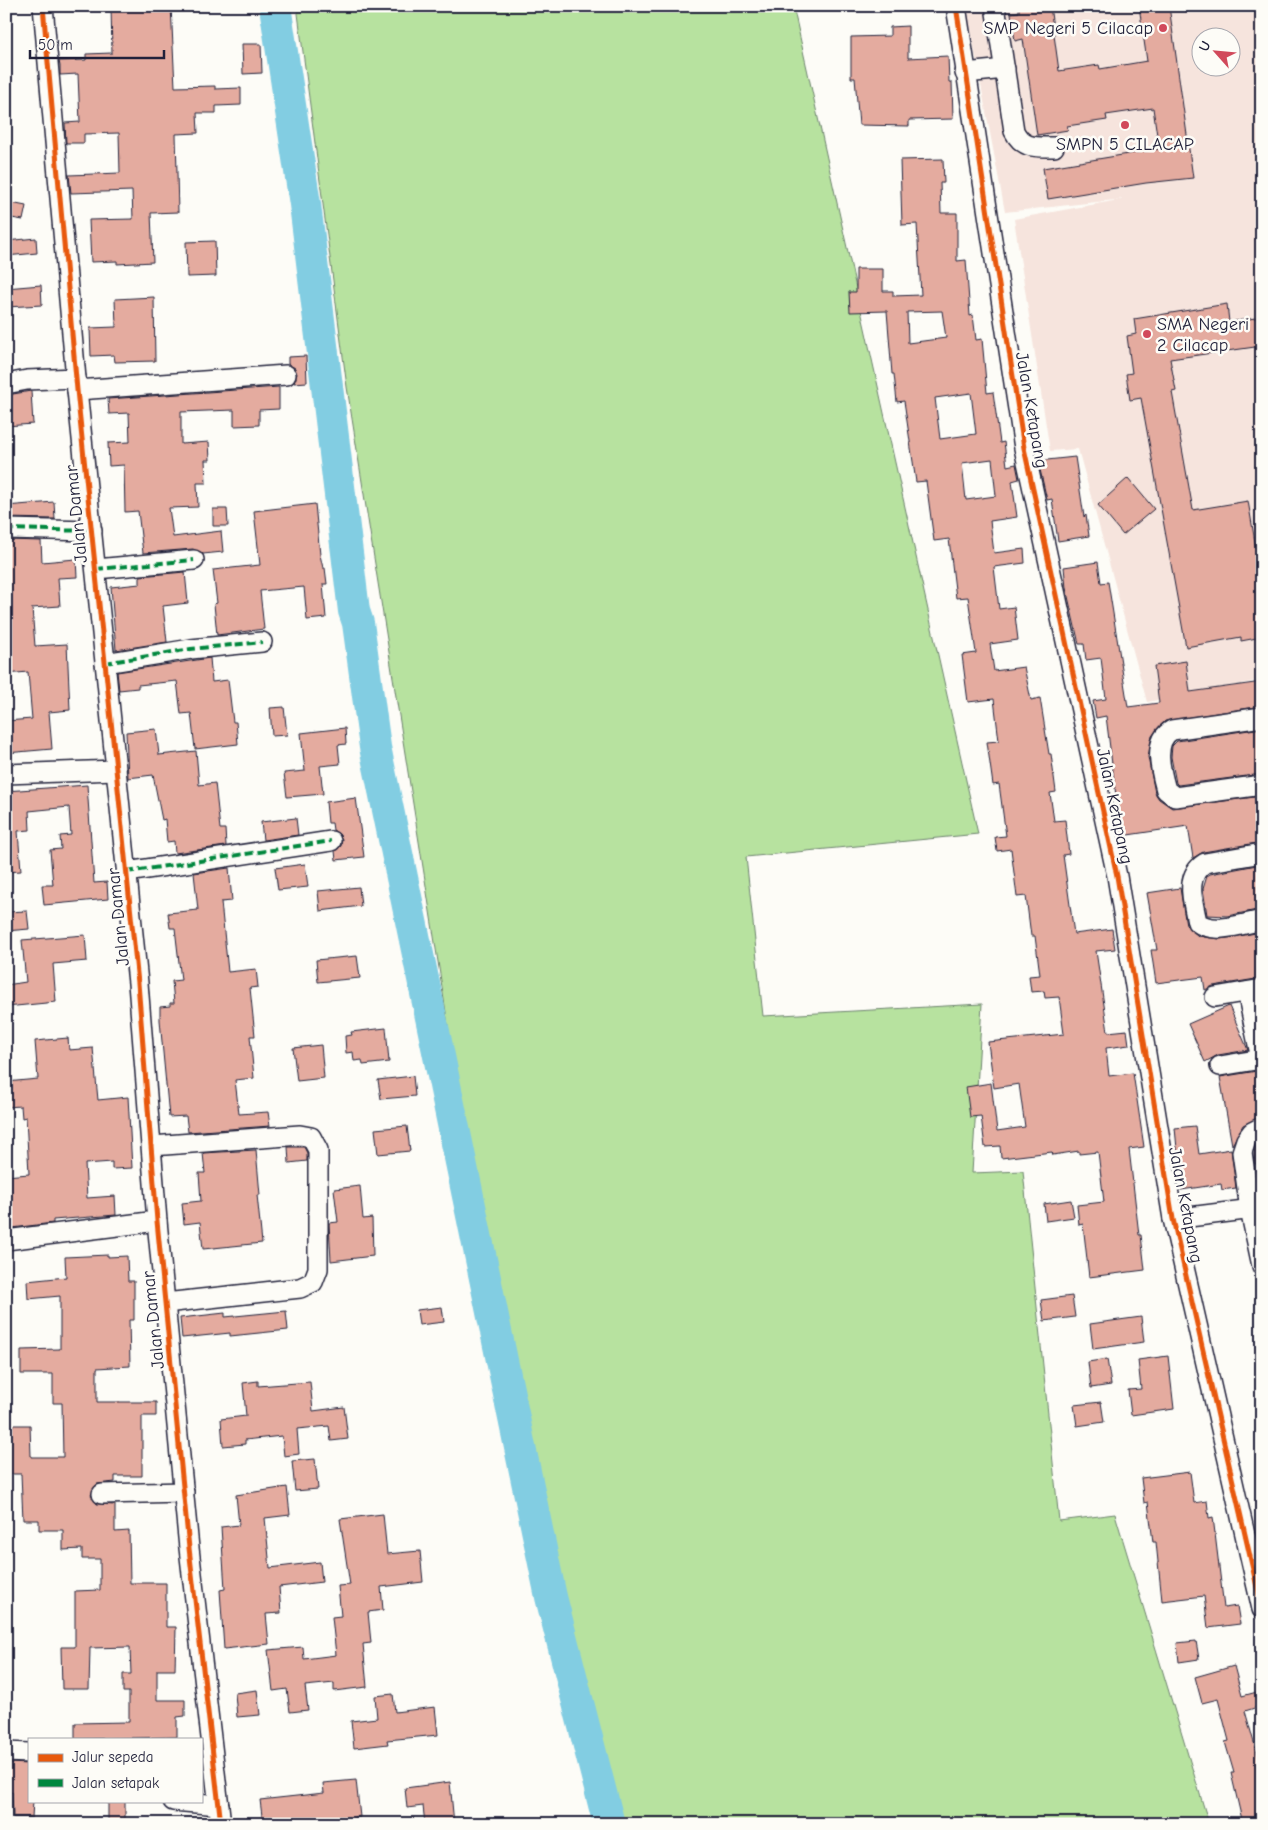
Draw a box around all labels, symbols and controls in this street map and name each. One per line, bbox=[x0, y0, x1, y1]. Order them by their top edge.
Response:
place label: SMP Negeri 5 Cilacap bbox=[984, 18, 1153, 39]
marker: SMP Negeri 5 Cilacap bbox=[1157, 22, 1169, 34]
scale bar bbox=[30, 28, 164, 60]
north arrow bbox=[1190, 28, 1240, 78]
text: 50 m bbox=[38, 36, 73, 54]
text: U bbox=[1195, 38, 1215, 54]
marker: SMPN 5 CILACAP bbox=[1119, 119, 1131, 131]
place label: SMPN 5 CILACAP bbox=[1056, 134, 1194, 155]
place label: SMA Negeri 2 Cilacap bbox=[1157, 314, 1249, 356]
marker: SMA Negeri 2 Cilacap bbox=[1141, 328, 1153, 340]
street label: Jalan Ketapang bbox=[1011, 350, 1052, 470]
street label: Jalan Damar bbox=[61, 463, 92, 564]
street label: Jalan Ketapang bbox=[1092, 746, 1137, 866]
street label: Jalan Damar bbox=[103, 866, 134, 967]
street label: Jalan Ketapang bbox=[1164, 1145, 1207, 1265]
street label: Jalan Damar bbox=[138, 1269, 169, 1370]
legend bbox=[28, 1738, 202, 1802]
text: Jalur sepeda bbox=[72, 1748, 153, 1766]
text: Jalan setapak bbox=[72, 1774, 160, 1792]

